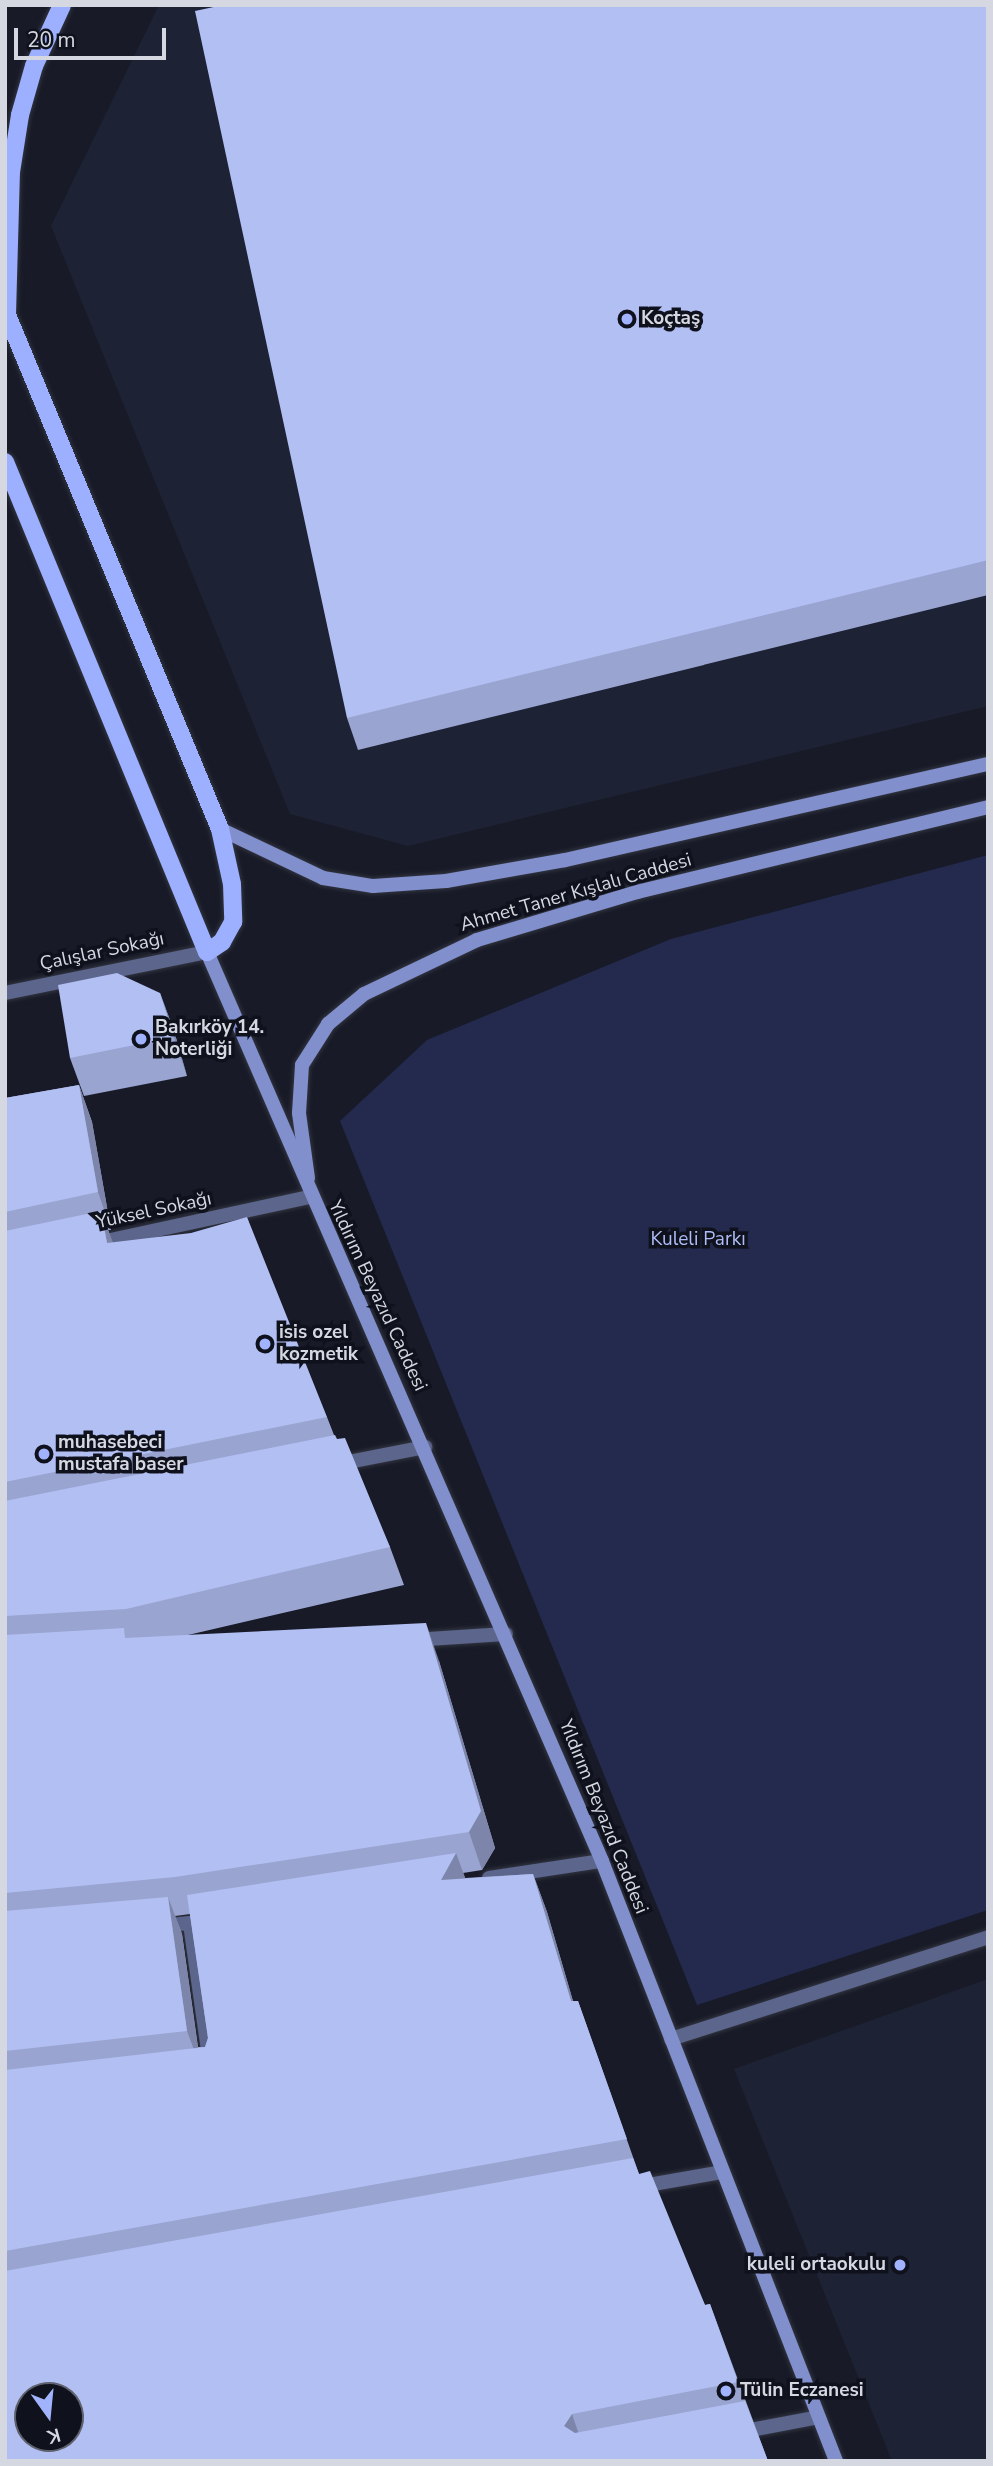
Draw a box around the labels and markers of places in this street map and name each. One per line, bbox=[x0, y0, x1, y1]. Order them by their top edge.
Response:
place label: Koçtaş bbox=[641, 308, 700, 330]
marker: Koçtaş bbox=[619, 311, 635, 327]
place label: Bakırköy 14. Noterliği bbox=[155, 1017, 264, 1061]
marker: Bakırköy 14. Noterliği bbox=[133, 1031, 149, 1047]
place label: isis ozel kozmetik bbox=[279, 1322, 358, 1366]
marker: isis ozel kozmetik bbox=[257, 1336, 273, 1352]
place label: muhasebeci mustafa baser bbox=[58, 1432, 184, 1476]
marker: muhasebeci mustafa baser bbox=[36, 1446, 52, 1462]
place label: kuleli ortaokulu bbox=[747, 2254, 886, 2276]
marker: kuleli ortaokulu bbox=[892, 2257, 908, 2273]
place label: Tülin Eczanesi bbox=[740, 2380, 864, 2402]
marker: Tülin Eczanesi bbox=[718, 2383, 734, 2399]

